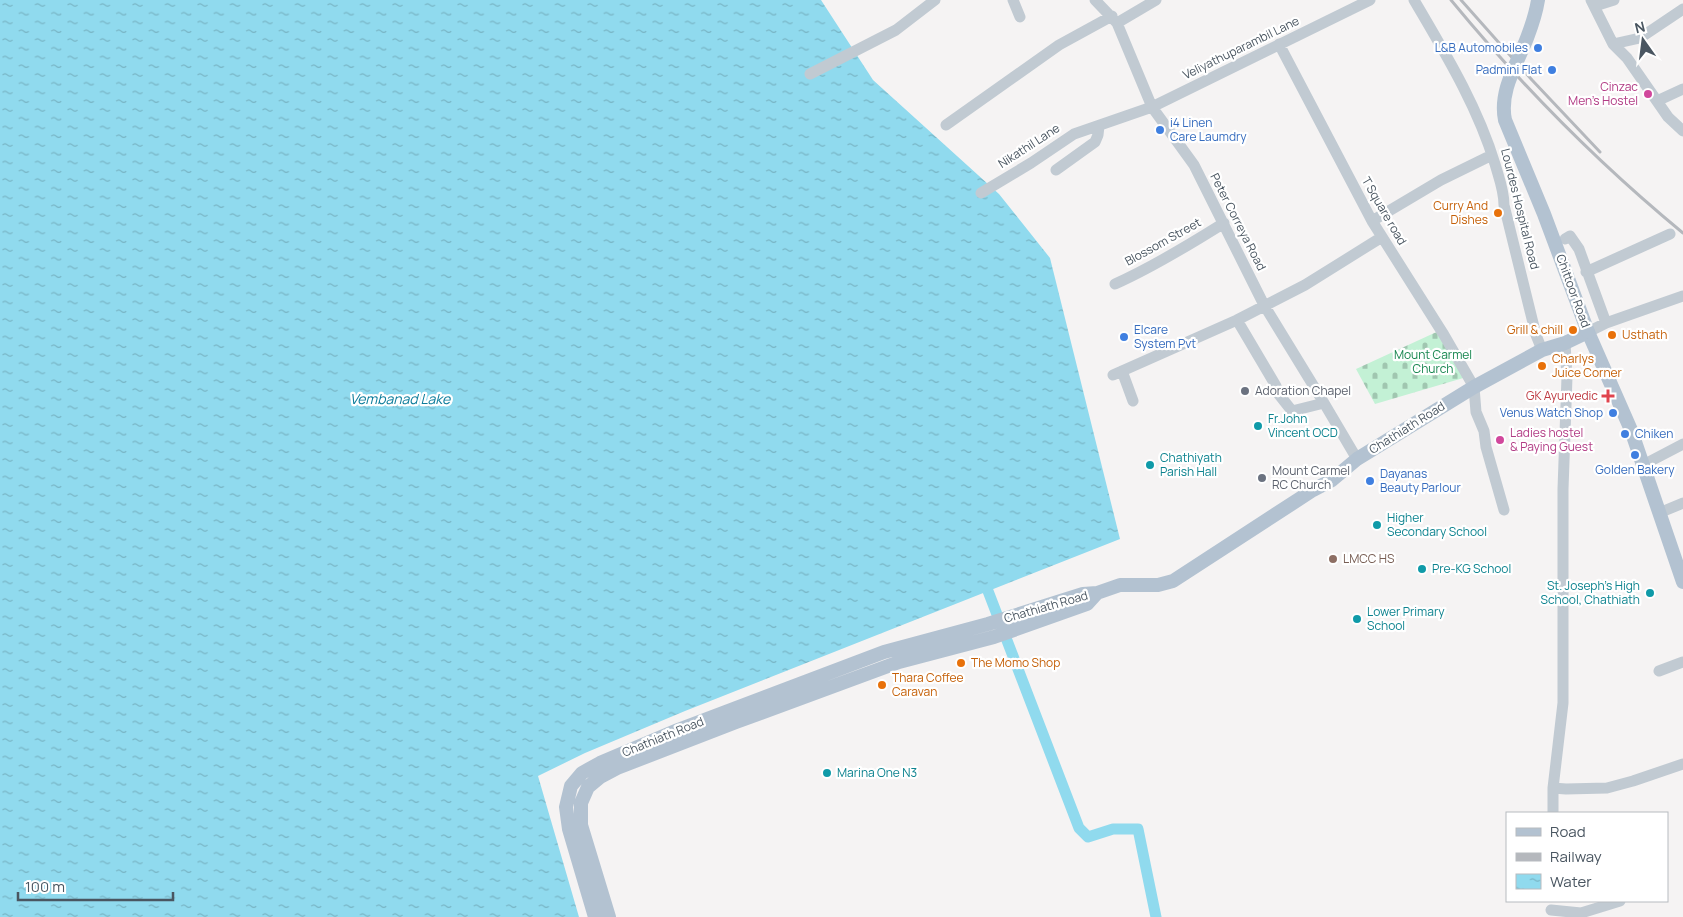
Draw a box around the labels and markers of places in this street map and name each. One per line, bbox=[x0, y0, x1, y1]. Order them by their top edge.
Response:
place label: L&B Automobiles bbox=[1435, 39, 1528, 56]
marker: L&B Automobiles bbox=[1532, 42, 1544, 54]
place label: Padmini Flat bbox=[1476, 61, 1542, 78]
marker: Padmini Flat bbox=[1546, 64, 1558, 76]
place label: Cinzac Men's Hostel bbox=[1568, 78, 1638, 109]
marker: Cinzac Men's Hostel bbox=[1642, 88, 1654, 100]
place label: i4 Linen Care Laumdry bbox=[1170, 114, 1247, 145]
marker: i4 Linen Care Laumdry bbox=[1154, 124, 1166, 136]
place label: Curry And Dishes bbox=[1433, 197, 1488, 228]
marker: Curry And Dishes bbox=[1492, 207, 1504, 219]
place label: Elcare System Pvt bbox=[1134, 321, 1196, 352]
place label: Grill & chill bbox=[1507, 321, 1563, 338]
marker: Grill & chill bbox=[1567, 324, 1579, 336]
place label: Usthath bbox=[1622, 326, 1667, 343]
marker: Usthath bbox=[1606, 329, 1618, 341]
marker: Elcare System Pvt bbox=[1118, 331, 1130, 343]
place label: Charlys Juice Corner bbox=[1552, 350, 1622, 381]
marker: Charlys Juice Corner bbox=[1536, 360, 1548, 372]
place label: Adoration Chapel bbox=[1255, 382, 1351, 399]
marker: Adoration Chapel bbox=[1239, 385, 1251, 397]
place label: GK Ayurvedic bbox=[1526, 387, 1598, 404]
marker: GK Ayurvedic bbox=[1602, 390, 1614, 402]
place label: Venus Watch Shop bbox=[1500, 404, 1603, 421]
marker: Venus Watch Shop bbox=[1607, 407, 1619, 419]
place label: Fr.John Vincent OCD bbox=[1268, 410, 1338, 441]
marker: Fr.John Vincent OCD bbox=[1252, 420, 1264, 432]
place label: Ladies hostel & Paying Guest bbox=[1510, 424, 1593, 455]
place label: Chiken bbox=[1635, 425, 1673, 442]
marker: Chiken bbox=[1619, 428, 1631, 440]
marker: Ladies hostel & Paying Guest bbox=[1494, 434, 1506, 446]
place label: Chathiyath Parish Hall bbox=[1160, 449, 1222, 480]
marker: Golden Bakery bbox=[1629, 449, 1641, 461]
marker: Chathiyath Parish Hall bbox=[1144, 459, 1156, 471]
place label: Golden Bakery bbox=[1595, 461, 1675, 478]
place label: Mount Carmel RC Church bbox=[1272, 462, 1350, 493]
place label: Dayanas Beauty Parlour bbox=[1380, 465, 1461, 496]
marker: Mount Carmel RC Church bbox=[1256, 472, 1268, 484]
marker: Dayanas Beauty Parlour bbox=[1364, 475, 1376, 487]
place label: Higher Secondary School bbox=[1387, 509, 1487, 540]
marker: Higher Secondary School bbox=[1371, 519, 1383, 531]
place label: LMCC HS bbox=[1343, 550, 1394, 567]
marker: LMCC HS bbox=[1327, 553, 1339, 565]
place label: Pre-KG School bbox=[1432, 560, 1511, 577]
marker: Pre-KG School bbox=[1416, 563, 1428, 575]
place label: St. Joseph's High School, Chathiath bbox=[1541, 577, 1640, 608]
marker: St. Joseph's High School, Chathiath bbox=[1644, 587, 1656, 599]
place label: Lower Primary School bbox=[1367, 603, 1445, 634]
marker: Lower Primary School bbox=[1351, 613, 1363, 625]
place label: The Momo Shop bbox=[971, 654, 1060, 671]
marker: The Momo Shop bbox=[955, 657, 967, 669]
place label: Thara Coffee Caravan bbox=[892, 669, 964, 700]
marker: Thara Coffee Caravan bbox=[876, 679, 888, 691]
place label: Marina One N3 bbox=[837, 764, 917, 781]
marker: Marina One N3 bbox=[821, 767, 833, 779]

